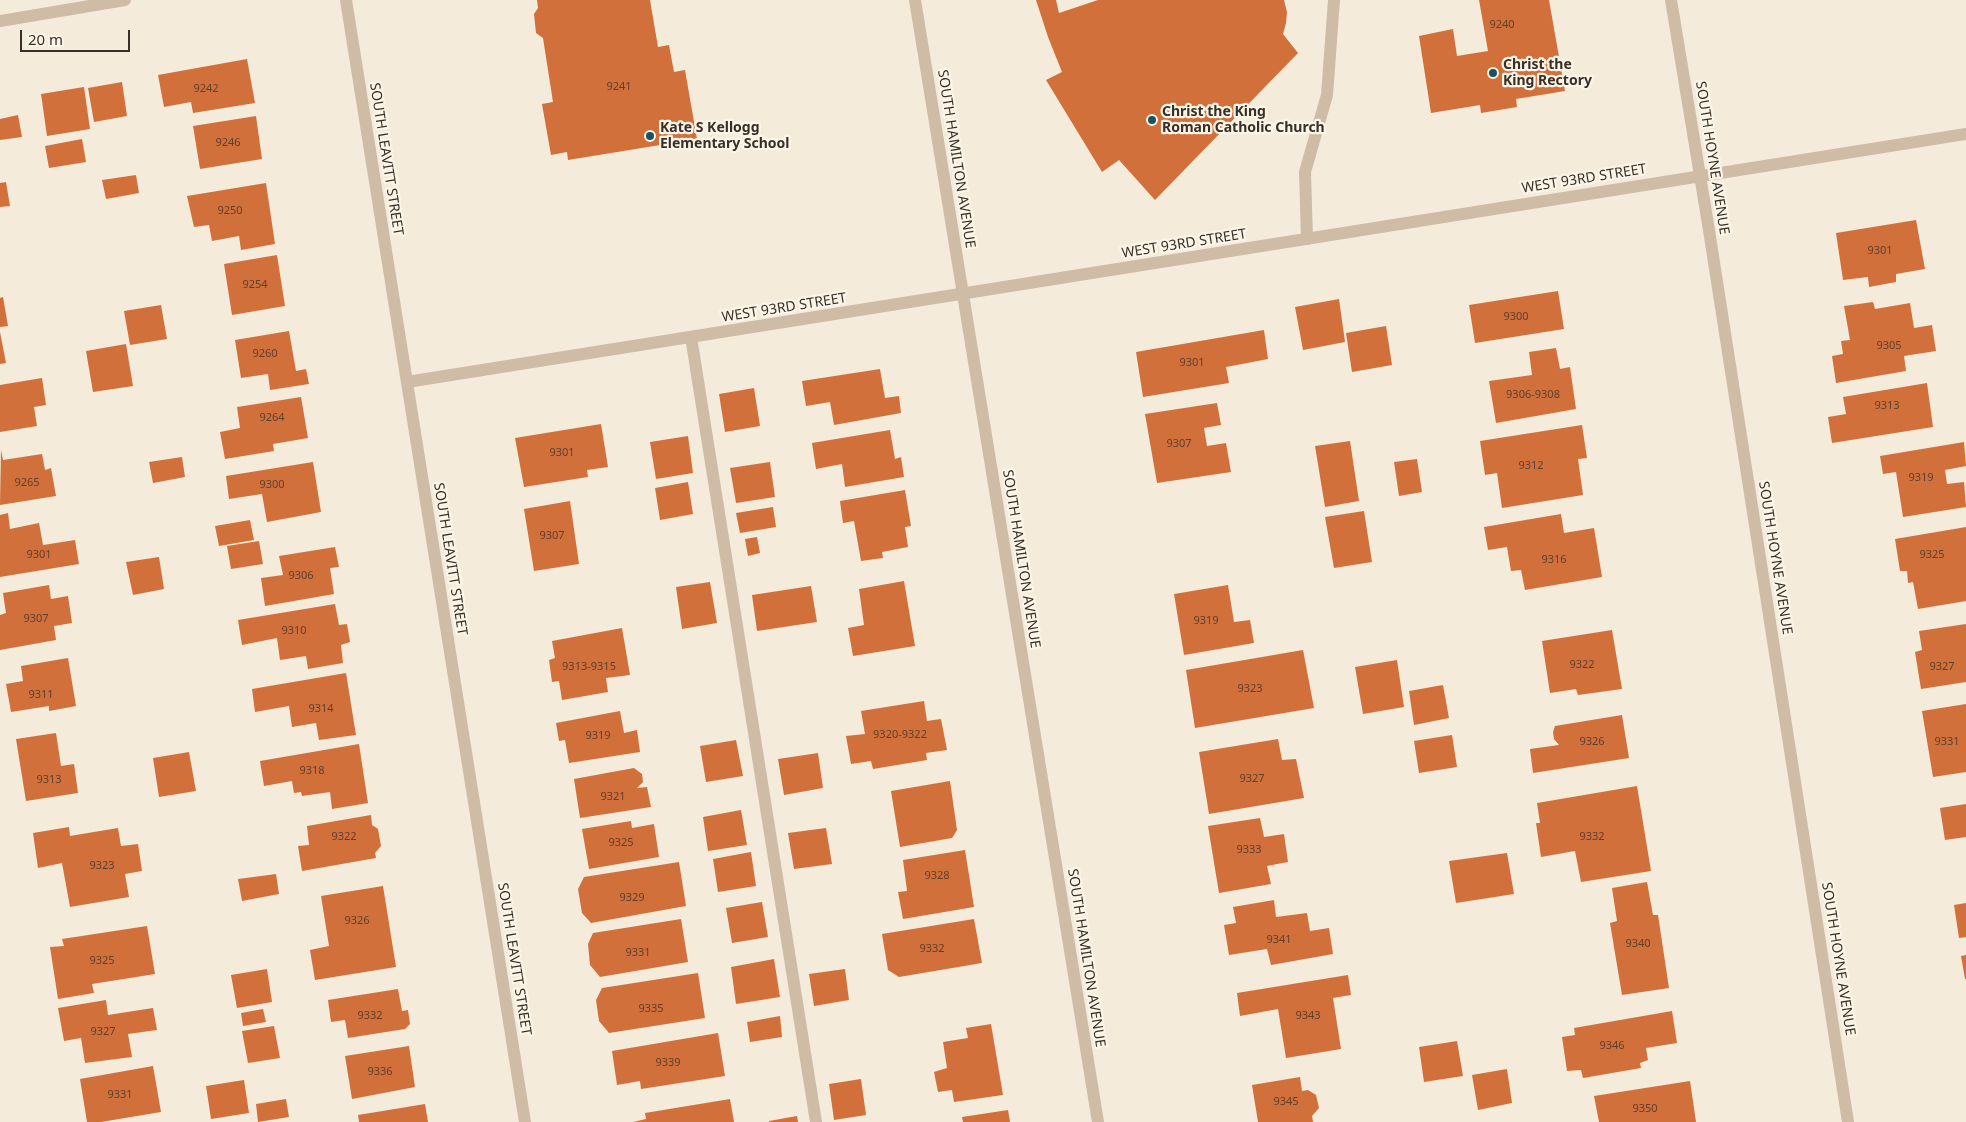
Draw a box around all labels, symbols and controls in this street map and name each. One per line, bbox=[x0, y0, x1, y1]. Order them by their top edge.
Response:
house number: 9240 bbox=[1489, 18, 1515, 32]
scale bar bbox=[22, 20, 132, 52]
text: 20 m bbox=[28, 29, 63, 49]
place label: Christ the King Rectory bbox=[1503, 57, 1592, 90]
marker: Christ the King Rectory bbox=[1487, 67, 1499, 79]
street label: SOUTH HAMILTON AVENUE bbox=[934, 69, 978, 249]
house number: 9241 bbox=[606, 80, 632, 94]
street label: SOUTH HOYNE AVENUE bbox=[1692, 80, 1732, 236]
street label: SOUTH LEAVITT STREET bbox=[366, 81, 406, 237]
house number: 9242 bbox=[193, 82, 219, 96]
place label: Christ the King Roman Catholic Church bbox=[1162, 104, 1325, 136]
marker: Christ the King Roman Catholic Church bbox=[1146, 114, 1158, 126]
place label: Kate S Kellogg Elementary School bbox=[660, 120, 790, 152]
marker: Kate S Kellogg Elementary School bbox=[644, 130, 656, 142]
house number: 9246 bbox=[215, 136, 241, 150]
street label: WEST 93RD STREET bbox=[1520, 161, 1648, 197]
house number: 9250 bbox=[217, 204, 243, 218]
street label: WEST 93RD STREET bbox=[1120, 226, 1248, 262]
house number: 9301 bbox=[1867, 244, 1893, 258]
house number: 9254 bbox=[242, 278, 268, 292]
street label: WEST 93RD STREET bbox=[720, 290, 848, 326]
house number: 9300 bbox=[1503, 310, 1529, 324]
house number: 9305 bbox=[1876, 339, 1902, 353]
house number: 9260 bbox=[252, 347, 278, 361]
house number: 9301 bbox=[1179, 356, 1205, 370]
house number: 9306-9308 bbox=[1506, 388, 1560, 402]
house number: 9313 bbox=[1874, 399, 1900, 413]
house number: 9264 bbox=[259, 411, 285, 425]
house number: 9307 bbox=[1166, 437, 1192, 451]
house number: 9301 bbox=[549, 446, 575, 460]
house number: 9312 bbox=[1518, 459, 1544, 473]
street label: SOUTH HAMILTON AVENUE bbox=[999, 469, 1043, 649]
house number: 9319 bbox=[1908, 471, 1934, 485]
house number: 9265 bbox=[14, 476, 40, 490]
house number: 9300 bbox=[259, 478, 285, 492]
street label: SOUTH HOYNE AVENUE bbox=[1755, 480, 1795, 636]
street label: SOUTH LEAVITT STREET bbox=[430, 481, 470, 637]
house number: 9307 bbox=[539, 529, 565, 543]
house number: 9301 bbox=[26, 548, 52, 562]
house number: 9325 bbox=[1919, 548, 1945, 562]
house number: 9316 bbox=[1541, 553, 1567, 567]
house number: 9306 bbox=[288, 569, 314, 583]
house number: 9307 bbox=[23, 612, 49, 626]
house number: 9319 bbox=[1193, 614, 1219, 628]
house number: 9310 bbox=[281, 624, 307, 638]
house number: 9322 bbox=[1569, 658, 1595, 672]
house number: 9313-9315 bbox=[562, 660, 616, 674]
house number: 9327 bbox=[1929, 660, 1955, 674]
house number: 9323 bbox=[1237, 682, 1263, 696]
house number: 9311 bbox=[28, 688, 54, 702]
house number: 9314 bbox=[308, 702, 334, 716]
house number: 9320-9322 bbox=[873, 728, 927, 742]
house number: 9319 bbox=[585, 729, 611, 743]
house number: 9326 bbox=[1579, 735, 1605, 749]
house number: 9331 bbox=[1934, 735, 1960, 749]
house number: 9318 bbox=[299, 764, 325, 778]
house number: 9327 bbox=[1239, 772, 1265, 786]
house number: 9313 bbox=[36, 773, 62, 787]
house number: 9321 bbox=[600, 790, 626, 804]
house number: 9322 bbox=[331, 830, 357, 844]
house number: 9332 bbox=[1579, 830, 1605, 844]
house number: 9325 bbox=[608, 836, 634, 850]
house number: 9333 bbox=[1236, 843, 1262, 857]
house number: 9323 bbox=[89, 859, 115, 873]
street label: SOUTH HAMILTON AVENUE bbox=[1064, 868, 1108, 1048]
house number: 9328 bbox=[924, 869, 950, 883]
street label: SOUTH LEAVITT STREET bbox=[494, 881, 534, 1037]
street label: SOUTH HOYNE AVENUE bbox=[1818, 881, 1858, 1037]
house number: 9329 bbox=[619, 891, 645, 905]
house number: 9326 bbox=[344, 914, 370, 928]
house number: 9341 bbox=[1266, 933, 1292, 947]
house number: 9340 bbox=[1625, 937, 1651, 951]
house number: 9332 bbox=[919, 942, 945, 956]
house number: 9331 bbox=[625, 946, 651, 960]
house number: 9325 bbox=[89, 954, 115, 968]
house number: 9335 bbox=[638, 1002, 664, 1016]
house number: 9332 bbox=[357, 1009, 383, 1023]
house number: 9343 bbox=[1295, 1009, 1321, 1023]
house number: 9327 bbox=[90, 1025, 116, 1039]
house number: 9346 bbox=[1599, 1039, 1625, 1053]
house number: 9339 bbox=[655, 1056, 681, 1070]
house number: 9336 bbox=[367, 1065, 393, 1079]
house number: 9331 bbox=[107, 1088, 133, 1102]
house number: 9345 bbox=[1273, 1095, 1299, 1109]
house number: 9350 bbox=[1632, 1102, 1658, 1116]

